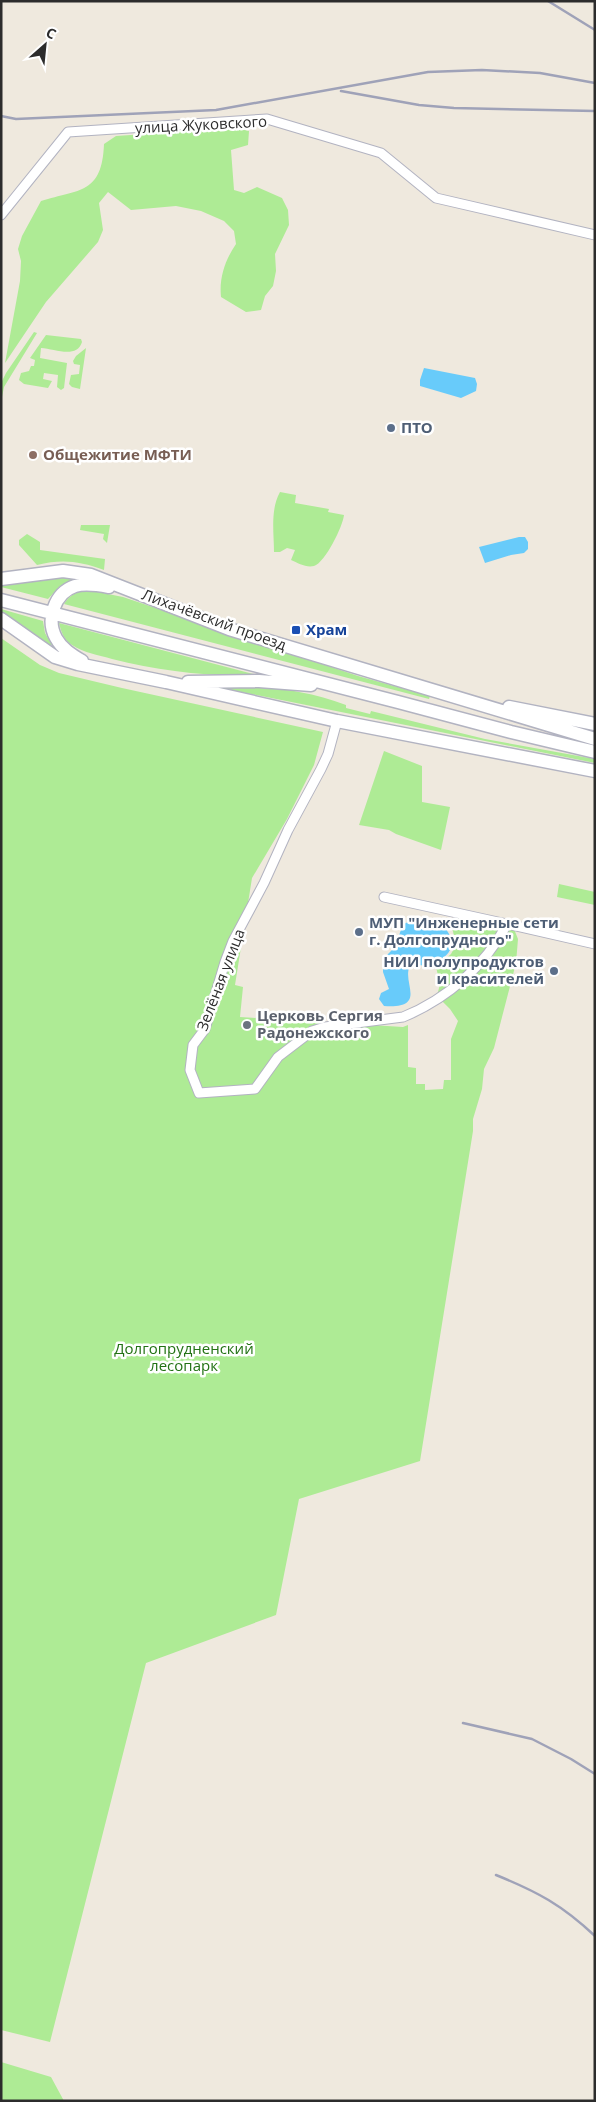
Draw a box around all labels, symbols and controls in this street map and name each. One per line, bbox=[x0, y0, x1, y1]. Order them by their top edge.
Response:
north arrow bbox=[20, 20, 70, 70]
text: С bbox=[43, 22, 59, 43]
street label: улица Жуковского bbox=[134, 111, 267, 137]
place label: ПТО bbox=[401, 417, 433, 437]
marker: ПТО bbox=[385, 422, 397, 434]
place label: Общежитие МФТИ bbox=[43, 444, 192, 464]
marker: Общежитие МФТИ bbox=[27, 449, 39, 461]
street label: Лихачёвский проезд bbox=[139, 584, 290, 655]
place label: Храм bbox=[306, 619, 347, 639]
marker: Храм bbox=[290, 624, 302, 636]
place label: МУП "Инженерные сети г. Долгопрудного" bbox=[369, 912, 559, 949]
street label: Зелёная улица bbox=[191, 926, 249, 1033]
marker: МУП "Инженерные сети г. Долгопрудного" bbox=[353, 926, 365, 938]
place label: НИИ полупродуктов и красителей bbox=[383, 951, 544, 988]
marker: НИИ полупродуктов и красителей bbox=[548, 965, 560, 977]
place label: Церковь Сергия Радонежского bbox=[257, 1005, 383, 1042]
marker: Церковь Сергия Радонежского bbox=[241, 1019, 253, 1031]
park label: Долгопрудненский лесопарк bbox=[114, 1338, 254, 1375]

